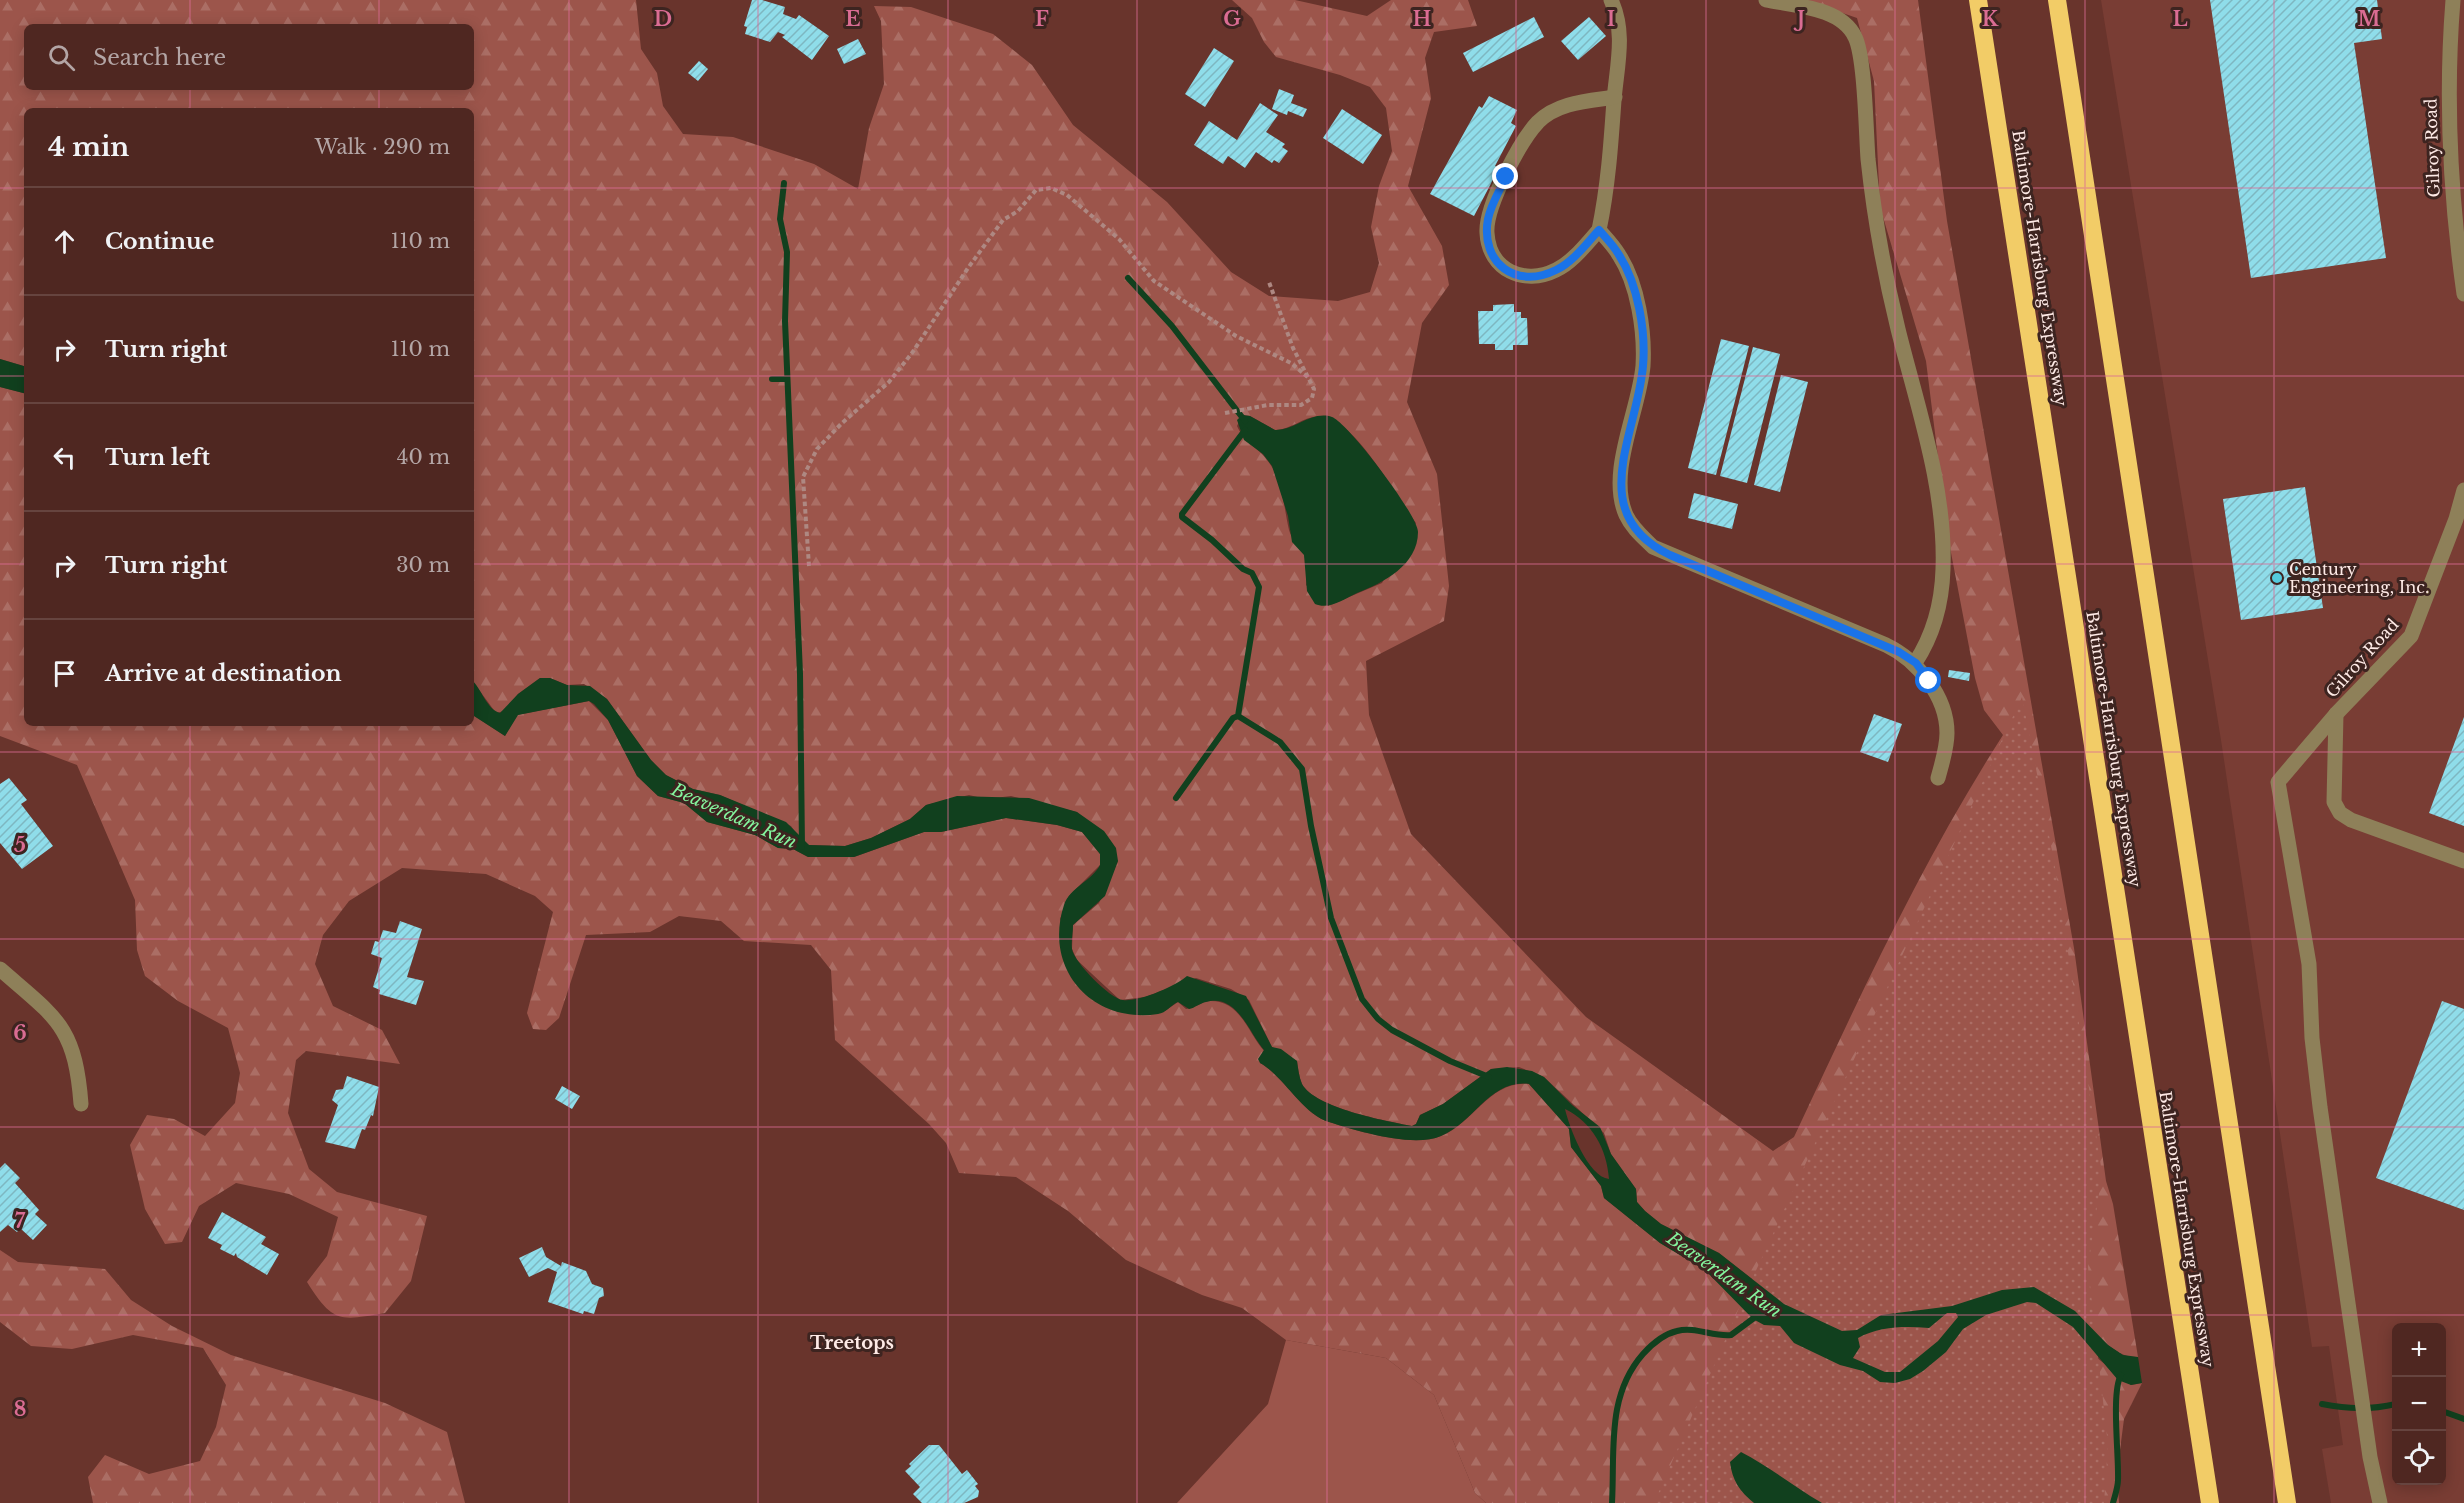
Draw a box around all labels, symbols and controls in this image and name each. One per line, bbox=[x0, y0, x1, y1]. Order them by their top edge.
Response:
text: D bbox=[654, 7, 672, 31]
text: E bbox=[845, 7, 861, 31]
text: F bbox=[1035, 7, 1049, 31]
text: G bbox=[1223, 7, 1241, 31]
text: H bbox=[1413, 7, 1432, 31]
text: I bbox=[1607, 7, 1615, 31]
text: J bbox=[1793, 7, 1805, 31]
text: K bbox=[1982, 7, 1999, 31]
text: L bbox=[2172, 7, 2188, 31]
text: M bbox=[2358, 7, 2381, 31]
search box bbox=[24, 24, 474, 90]
icon: search bbox=[45, 41, 78, 74]
text: Search here bbox=[93, 44, 226, 71]
street label: Gilroy Road bbox=[2420, 98, 2444, 198]
street label: Baltimore-Harrisburg Expressway bbox=[2008, 129, 2072, 408]
text: 4 min bbox=[48, 131, 129, 163]
text: Walk · 290 m bbox=[315, 135, 450, 159]
route end bbox=[1492, 163, 1518, 189]
icon: ahead bbox=[48, 225, 81, 258]
text: Continue bbox=[105, 228, 214, 255]
text: 110 m bbox=[391, 229, 450, 253]
icon: right bbox=[48, 333, 81, 366]
text: Turn right bbox=[105, 336, 227, 363]
text: 110 m bbox=[391, 337, 450, 361]
icon: left bbox=[48, 441, 81, 474]
text: Turn left bbox=[105, 444, 210, 471]
text: 40 m bbox=[397, 445, 450, 469]
icon: right bbox=[48, 549, 81, 582]
text: Turn right bbox=[105, 552, 227, 579]
text: 30 m bbox=[396, 553, 450, 577]
place label: Century Engineering, Inc. bbox=[2289, 559, 2429, 597]
marker: Century Engineering, Inc. bbox=[2270, 571, 2284, 585]
street label: Baltimore-Harrisburg Expressway bbox=[2082, 610, 2146, 889]
street label: Gilroy Road bbox=[2321, 614, 2403, 702]
icon: arrive bbox=[48, 657, 81, 690]
text: Arrive at destination bbox=[105, 660, 342, 687]
route start bbox=[1915, 667, 1941, 693]
water label: Beaverdam Run bbox=[667, 778, 800, 853]
text: 5 bbox=[14, 833, 26, 857]
text: 6 bbox=[13, 1021, 27, 1045]
street label: Baltimore-Harrisburg Expressway bbox=[2155, 1090, 2219, 1369]
text: 7 bbox=[15, 1209, 26, 1233]
water label: Beaverdam Run bbox=[1662, 1227, 1785, 1323]
map controls bbox=[2392, 1323, 2446, 1485]
button: + bbox=[2392, 1323, 2446, 1377]
district label: Treetops bbox=[810, 1332, 894, 1354]
button: − bbox=[2392, 1377, 2446, 1431]
text: 8 bbox=[14, 1397, 26, 1421]
button: locate bbox=[2392, 1431, 2446, 1485]

